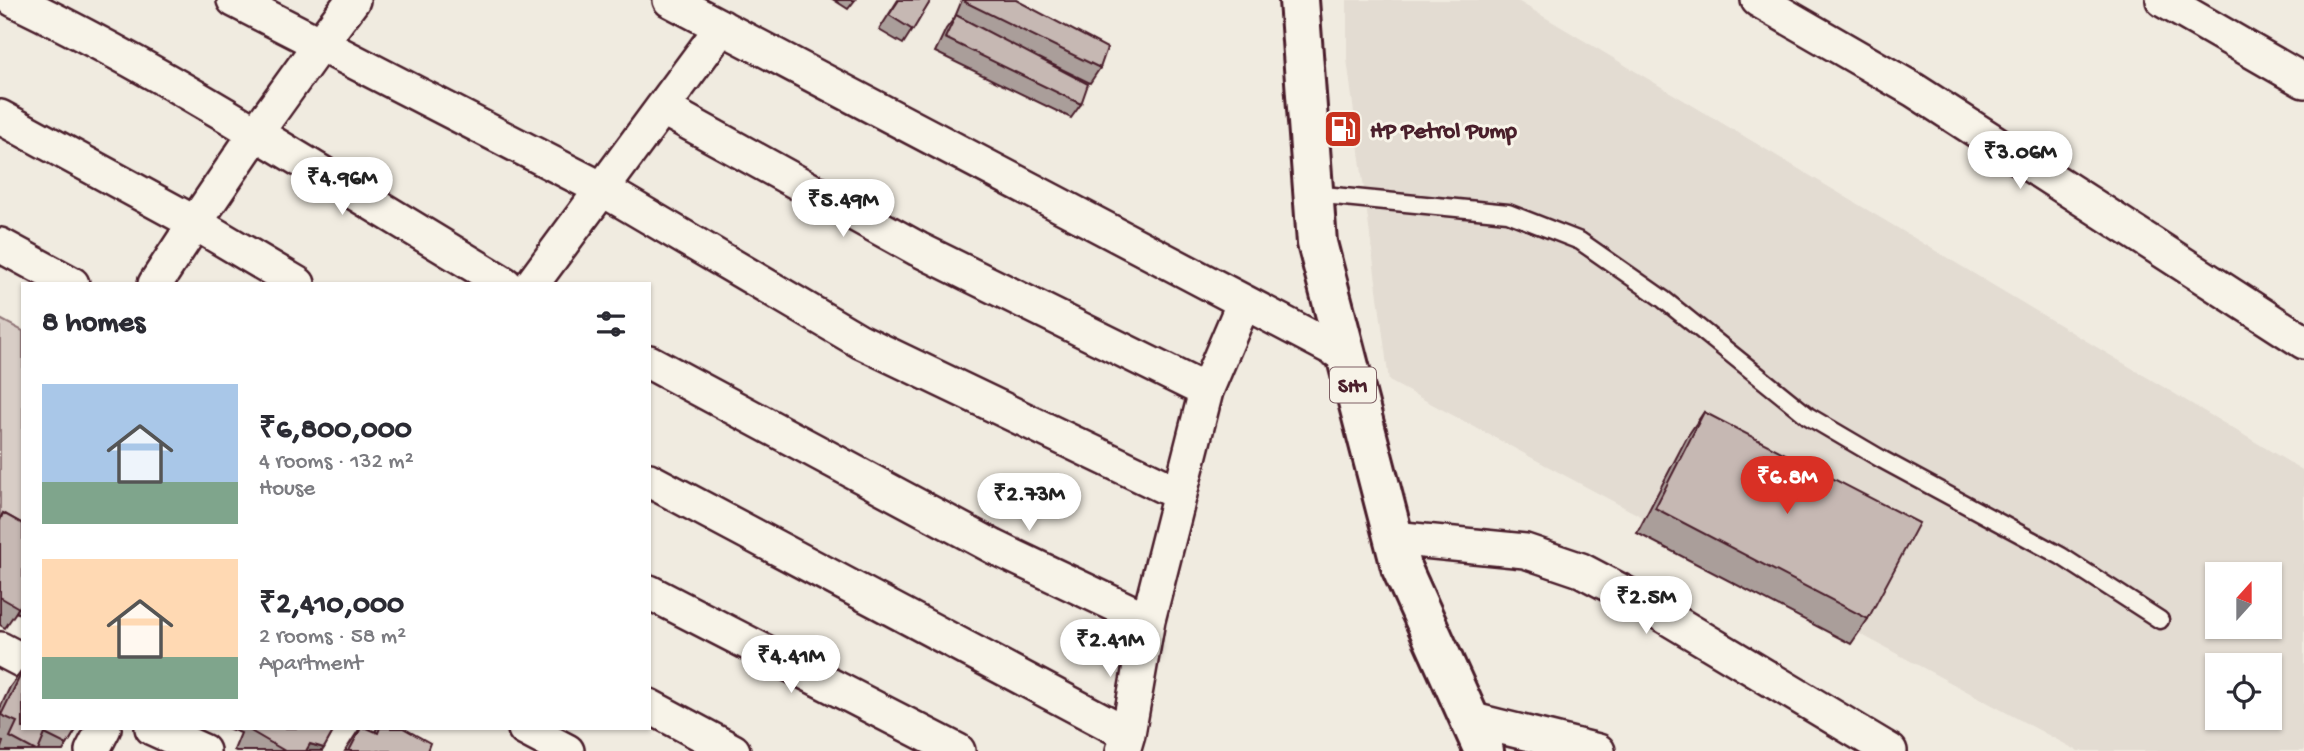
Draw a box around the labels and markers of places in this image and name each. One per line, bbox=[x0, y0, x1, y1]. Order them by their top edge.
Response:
fuel station icon: HP Petrol Pump bbox=[1322, 108, 1364, 150]
place label: HP Petrol Pump bbox=[1370, 119, 1518, 146]
pin: ₹3.06M bbox=[1963, 132, 2077, 191]
pin: ₹4.96M bbox=[285, 158, 399, 217]
pin: ₹5.49M bbox=[786, 180, 900, 239]
pin: ₹6.8M bbox=[1738, 456, 1836, 516]
pin: ₹2.73M bbox=[972, 474, 1086, 533]
pin: ₹2.5M bbox=[1597, 576, 1695, 636]
pin: ₹2.41M bbox=[1053, 620, 1167, 679]
pin: ₹4.41M bbox=[734, 636, 848, 695]

